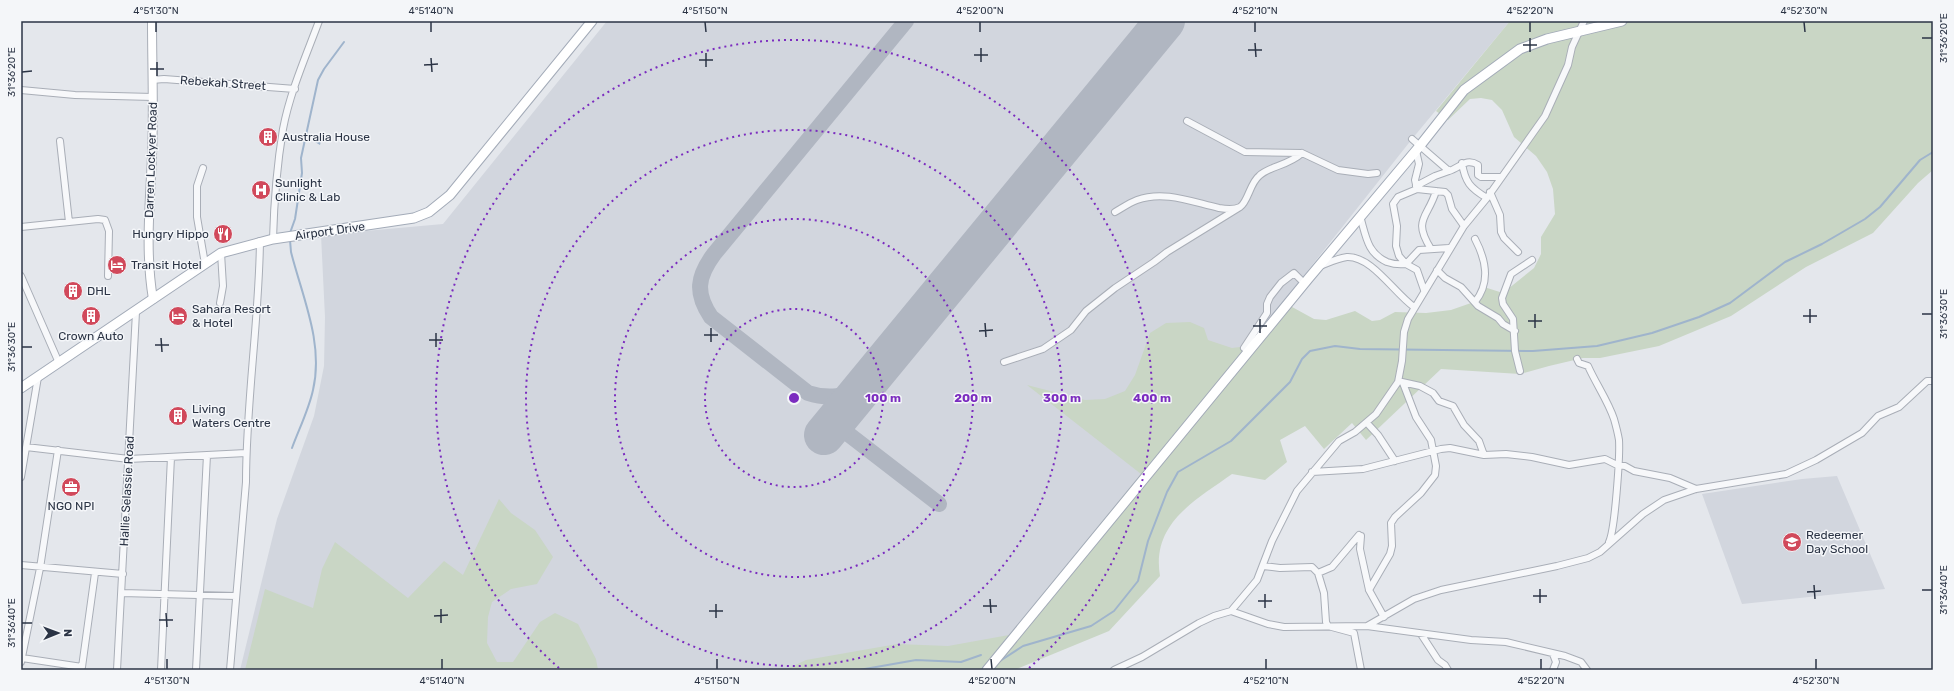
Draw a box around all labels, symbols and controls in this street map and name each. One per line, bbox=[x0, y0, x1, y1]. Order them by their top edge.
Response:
text: 4°51'30"N bbox=[133, 5, 179, 17]
text: 4°51'40"N bbox=[408, 5, 454, 17]
text: 4°51'50"N bbox=[682, 5, 728, 17]
text: 4°52'00"N bbox=[956, 5, 1004, 17]
text: 4°52'10"N bbox=[1232, 5, 1278, 17]
text: 4°52'20"N bbox=[1507, 5, 1554, 17]
text: 4°52'30"N bbox=[1780, 5, 1828, 17]
text: 31°36'20"E bbox=[1938, 13, 1950, 63]
text: 31°36'20"E bbox=[6, 47, 18, 97]
street label: Rebekah Street bbox=[180, 73, 267, 93]
street label: Darren Lockyer Road bbox=[142, 102, 160, 218]
building icon: Australia House bbox=[257, 126, 279, 148]
place label: Australia House bbox=[282, 130, 370, 144]
place label: Sunlight Clinic & Lab bbox=[275, 176, 340, 204]
hospital icon: Sunlight Clinic & Lab bbox=[250, 179, 272, 201]
street label: Airport Drive bbox=[294, 219, 366, 243]
restaurant icon: Hungry Hippo bbox=[212, 223, 234, 245]
place label: Hungry Hippo bbox=[132, 227, 209, 241]
hotel icon: Transit Hotel bbox=[106, 254, 128, 276]
place label: Transit Hotel bbox=[131, 258, 202, 272]
building icon: DHL bbox=[62, 280, 84, 302]
place label: DHL bbox=[87, 284, 111, 298]
text: 31°36'30"E bbox=[1938, 289, 1950, 339]
place label: Sahara Resort & Hotel bbox=[192, 302, 271, 330]
building icon: Crown Auto bbox=[80, 305, 102, 327]
hotel icon: Sahara Resort & Hotel bbox=[167, 305, 189, 327]
text: 31°36'30"E bbox=[6, 322, 18, 372]
place label: Crown Auto bbox=[58, 329, 124, 343]
centre of rings bbox=[787, 391, 801, 405]
text: 100 m bbox=[865, 391, 901, 405]
text: 200 m bbox=[954, 391, 992, 405]
text: 300 m bbox=[1043, 391, 1081, 405]
text: 400 m bbox=[1133, 391, 1171, 405]
place label: Living Waters Centre bbox=[192, 402, 271, 430]
building icon: Living Waters Centre bbox=[167, 405, 189, 427]
street label: Hallie Selassie Road bbox=[117, 435, 137, 547]
office icon: NGO NPI bbox=[60, 476, 82, 498]
place label: NGO NPI bbox=[48, 499, 94, 513]
place label: Redeemer Day School bbox=[1806, 528, 1868, 556]
school or university icon: Redeemer Day School bbox=[1781, 531, 1803, 553]
text: 31°36'40"E bbox=[1938, 565, 1950, 615]
text: 31°36'40"E bbox=[6, 598, 18, 648]
north arrow bbox=[38, 613, 78, 653]
text: N bbox=[61, 629, 74, 637]
text: 4°51'30"N bbox=[144, 675, 190, 687]
text: 4°51'40"N bbox=[419, 675, 465, 687]
text: 4°51'50"N bbox=[694, 675, 740, 687]
text: 4°52'00"N bbox=[968, 675, 1016, 687]
text: 4°52'10"N bbox=[1243, 675, 1289, 687]
text: 4°52'20"N bbox=[1518, 675, 1565, 687]
text: 4°52'30"N bbox=[1792, 675, 1840, 687]

